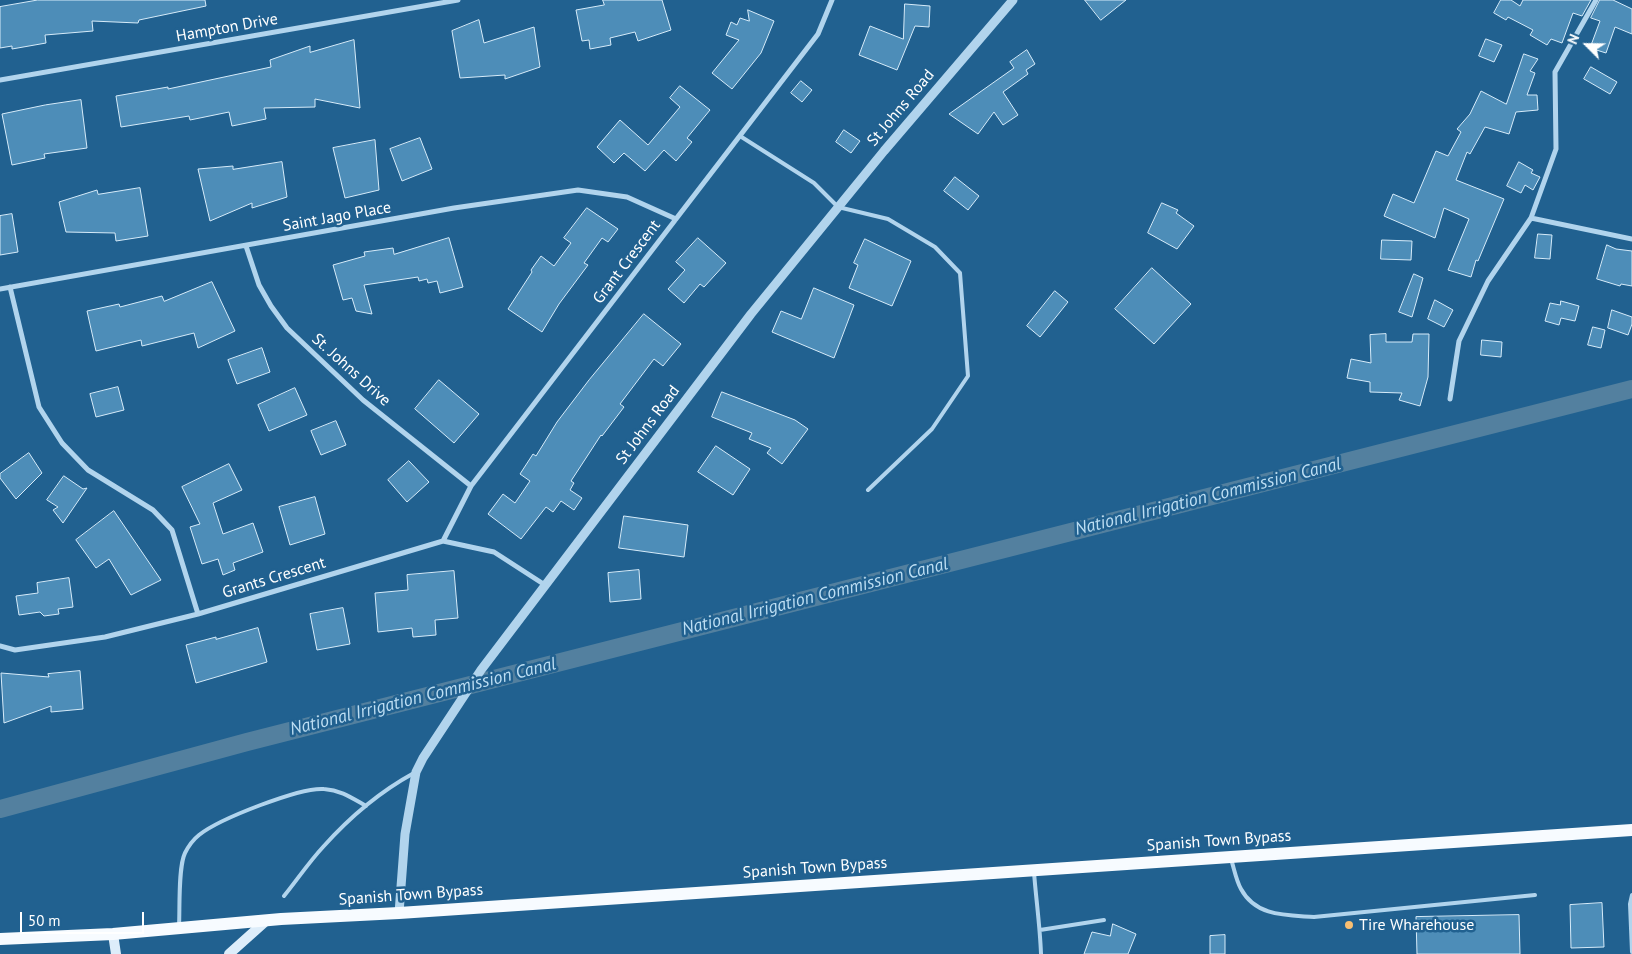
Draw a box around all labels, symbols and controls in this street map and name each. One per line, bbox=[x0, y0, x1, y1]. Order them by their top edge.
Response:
street label: Hampton Drive bbox=[175, 10, 279, 46]
north arrow bbox=[1562, 20, 1612, 70]
text: N bbox=[1563, 31, 1583, 47]
street label: St Johns Road bbox=[863, 66, 939, 150]
street label: Saint Jago Place bbox=[281, 198, 393, 236]
street label: Grant Crescent bbox=[589, 216, 665, 308]
street label: St. Johns Drive bbox=[308, 330, 394, 410]
street label: St Johns Road bbox=[612, 382, 684, 468]
water label: National Irrigation Commission Canal bbox=[1073, 453, 1343, 541]
street label: Grants Crescent bbox=[220, 553, 328, 603]
water label: National Irrigation Commission Canal bbox=[680, 553, 950, 641]
water label: National Irrigation Commission Canal bbox=[288, 653, 558, 741]
street label: Spanish Town Bypass bbox=[1146, 826, 1292, 856]
street label: Spanish Town Bypass bbox=[742, 853, 888, 883]
street label: Spanish Town Bypass bbox=[338, 880, 484, 910]
scale bar bbox=[22, 902, 146, 934]
text: 50 m bbox=[28, 911, 61, 930]
place label: Tire Wharehouse bbox=[1359, 915, 1474, 935]
marker: Tire Wharehouse bbox=[1343, 919, 1355, 931]

